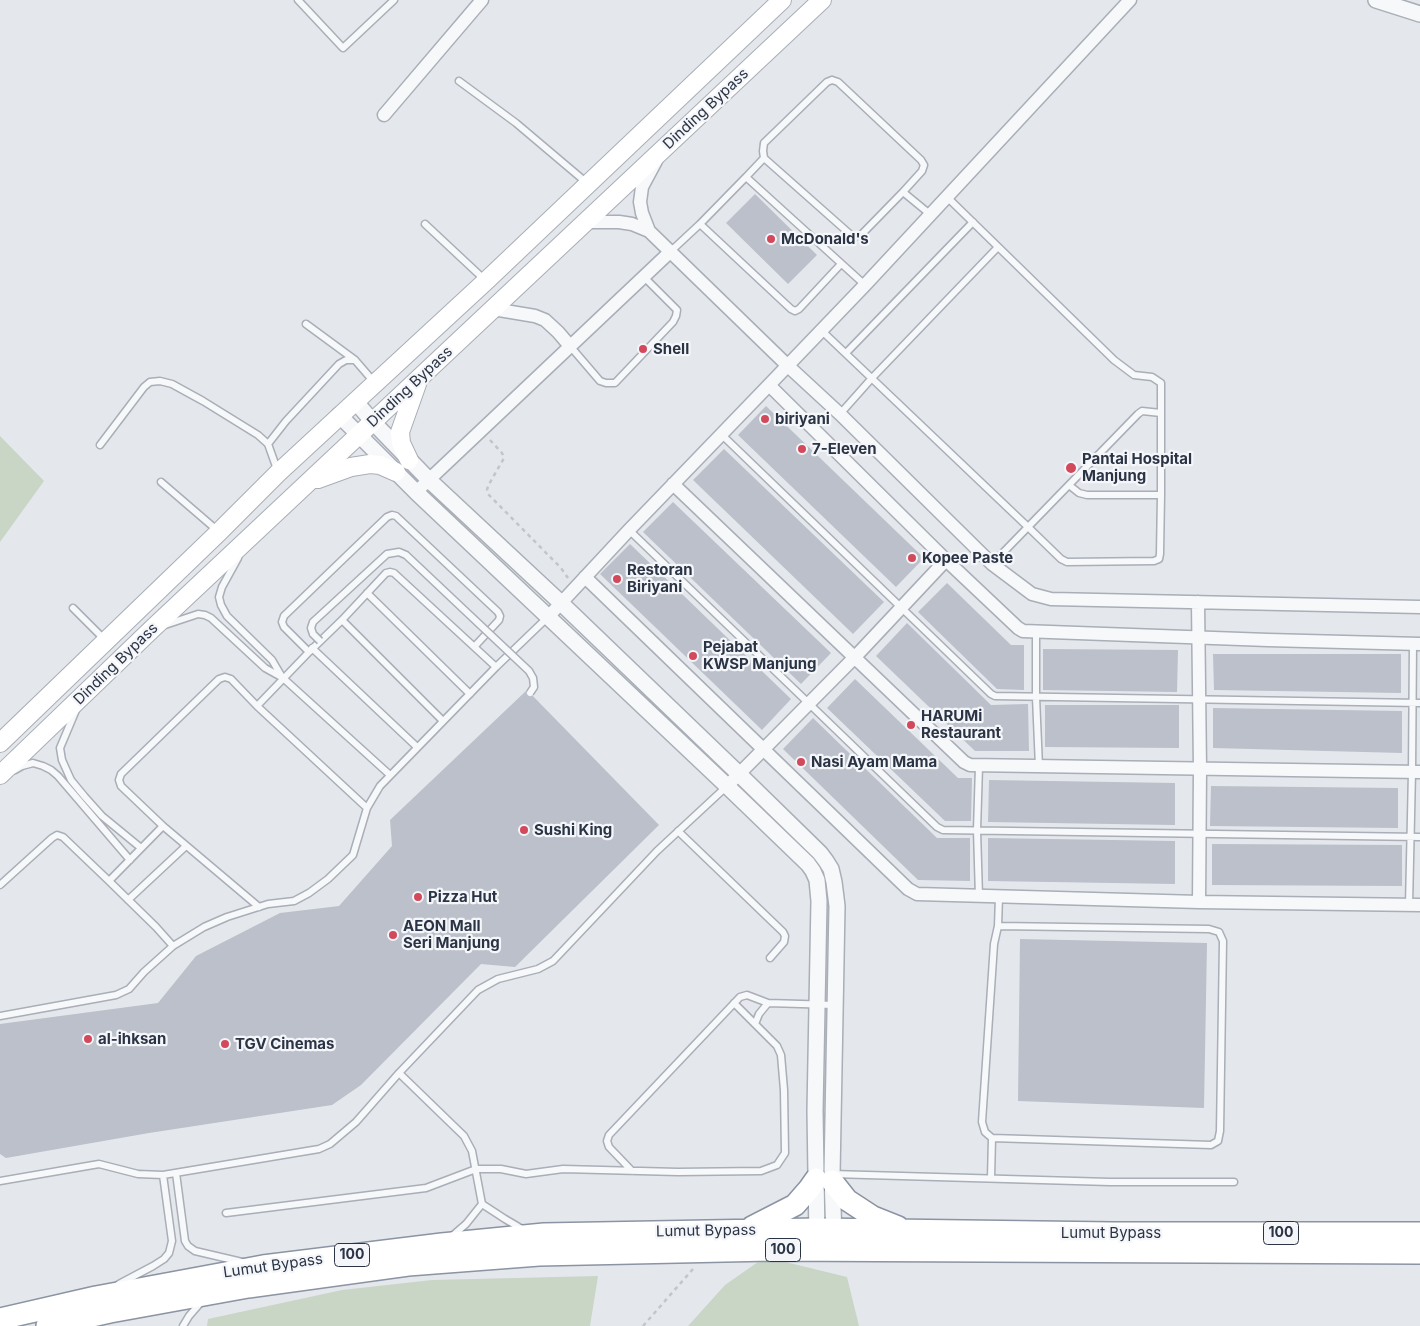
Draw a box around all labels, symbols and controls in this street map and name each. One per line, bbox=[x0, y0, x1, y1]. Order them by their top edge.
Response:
street label: Dinding Bypass bbox=[660, 65, 752, 153]
place label: McDonald's bbox=[781, 230, 869, 248]
marker: McDonald's bbox=[765, 233, 777, 245]
place label: Shell bbox=[653, 340, 689, 358]
street label: Dinding Bypass bbox=[364, 343, 456, 431]
marker: Shell bbox=[637, 343, 649, 355]
place label: biriyani bbox=[775, 410, 830, 428]
marker: biriyani bbox=[759, 413, 771, 425]
place label: 7-Eleven bbox=[812, 440, 877, 458]
marker: 7-Eleven bbox=[796, 443, 808, 455]
place label: Pantai Hospital Manjung bbox=[1082, 450, 1192, 485]
marker: Pantai Hospital Manjung bbox=[1064, 461, 1078, 475]
place label: Kopee Paste bbox=[922, 549, 1013, 567]
marker: Kopee Paste bbox=[906, 552, 918, 564]
place label: Restoran Biriyani bbox=[627, 561, 693, 596]
marker: Restoran Biriyani bbox=[611, 573, 623, 585]
street label: Dinding Bypass bbox=[70, 619, 162, 709]
place label: Pejabat KWSP Manjung bbox=[703, 638, 817, 673]
marker: Pejabat KWSP Manjung bbox=[687, 650, 699, 662]
place label: HARUMi Restaurant bbox=[921, 707, 1001, 742]
marker: HARUMi Restaurant bbox=[905, 719, 917, 731]
place label: Nasi Ayam Mama bbox=[811, 753, 937, 771]
marker: Nasi Ayam Mama bbox=[795, 756, 807, 768]
place label: Sushi King bbox=[534, 821, 612, 839]
marker: Sushi King bbox=[518, 824, 530, 836]
place label: Pizza Hut bbox=[428, 888, 497, 906]
marker: Pizza Hut bbox=[412, 891, 424, 903]
place label: AEON Mall Seri Manjung bbox=[403, 917, 500, 952]
marker: AEON Mall Seri Manjung bbox=[387, 929, 399, 941]
place label: al-ihksan bbox=[98, 1030, 166, 1048]
marker: al-ihksan bbox=[82, 1033, 94, 1045]
place label: TGV Cinemas bbox=[235, 1035, 334, 1053]
marker: TGV Cinemas bbox=[219, 1038, 231, 1050]
street label: Lumut Bypass bbox=[656, 1221, 756, 1241]
road number: 100 bbox=[1264, 1222, 1298, 1244]
street label: Lumut Bypass bbox=[1061, 1224, 1161, 1242]
road number: 100 bbox=[766, 1238, 800, 1262]
road number: 100 bbox=[334, 1244, 370, 1266]
street label: Lumut Bypass bbox=[222, 1250, 324, 1282]

